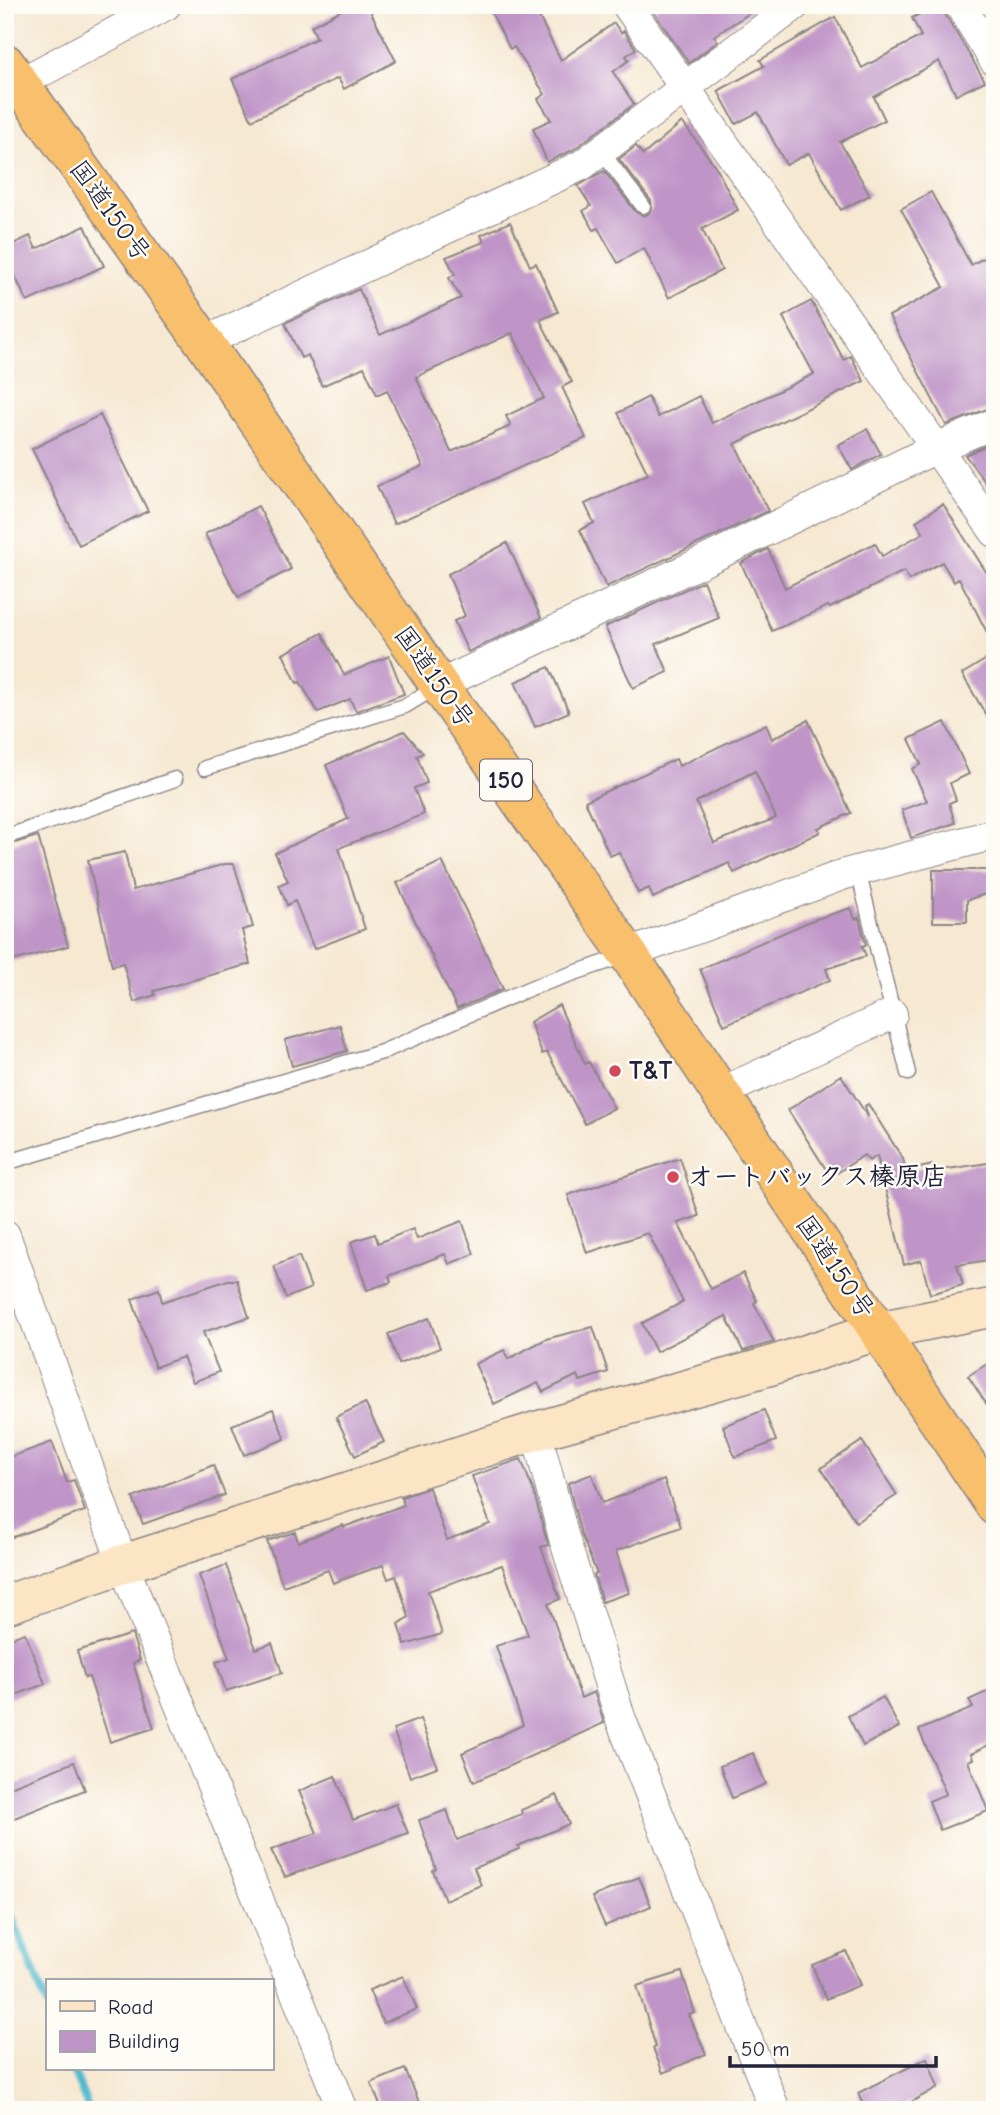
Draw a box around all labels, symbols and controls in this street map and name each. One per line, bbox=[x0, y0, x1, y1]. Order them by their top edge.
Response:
street label: 国道150号 bbox=[63, 154, 157, 268]
street label: 国道150号 bbox=[388, 620, 480, 734]
road number: 150 bbox=[480, 760, 532, 800]
place label: T&T bbox=[629, 1056, 673, 1086]
marker: T&T bbox=[607, 1063, 623, 1079]
place label: オートバックス榛原店 bbox=[687, 1162, 947, 1192]
marker: オートバックス榛原店 bbox=[665, 1169, 681, 1185]
street label: 国道150号 bbox=[790, 1210, 880, 1324]
legend bbox=[46, 1979, 273, 2070]
text: Road bbox=[108, 1995, 153, 2019]
scale bar bbox=[730, 2024, 937, 2068]
text: Building bbox=[108, 2029, 180, 2053]
text: 50 m bbox=[741, 2037, 790, 2061]

